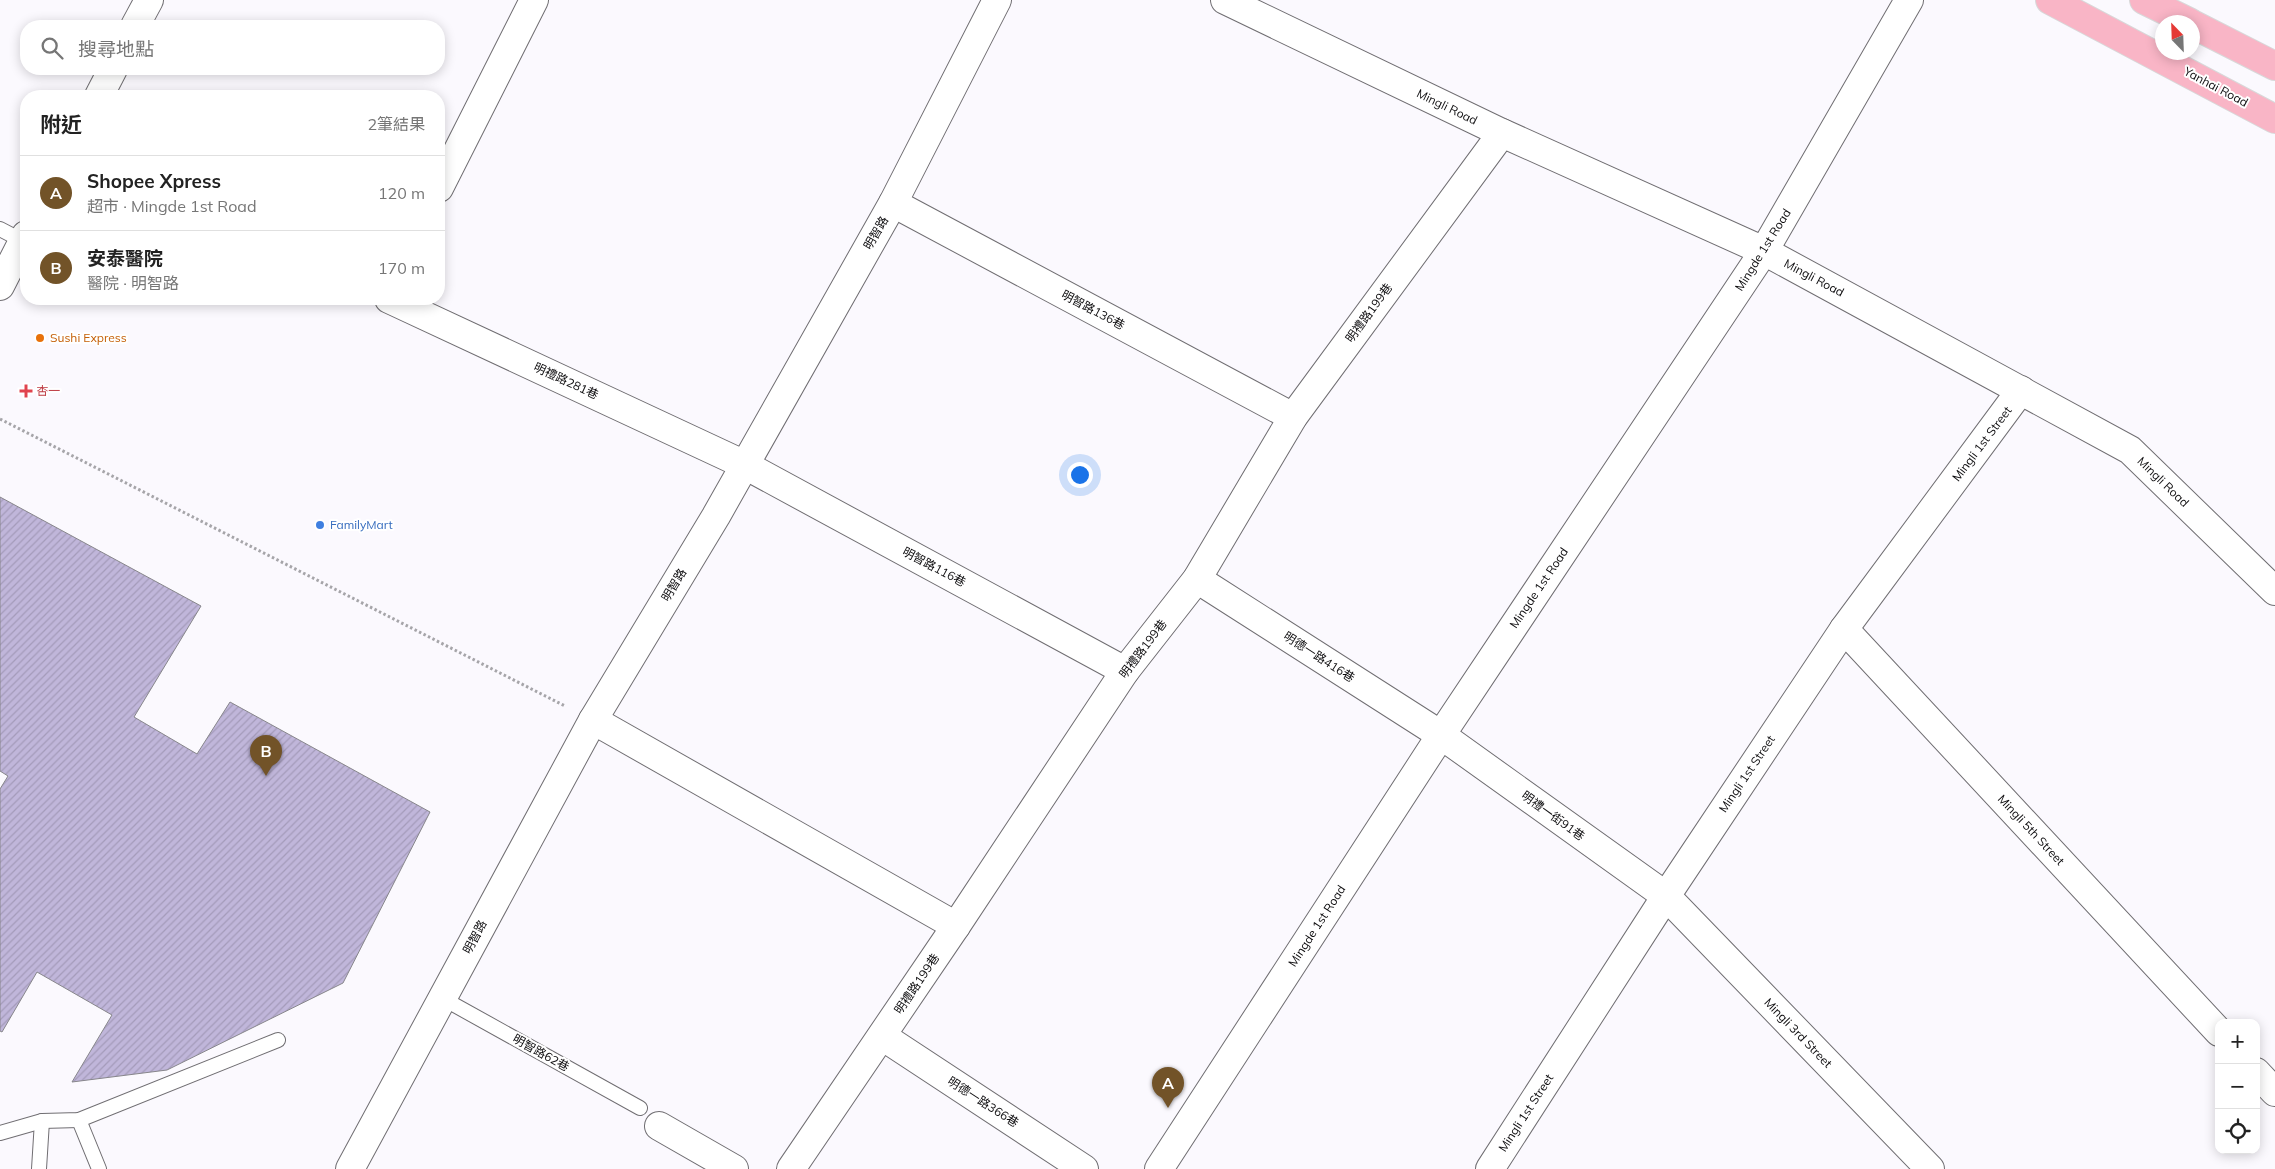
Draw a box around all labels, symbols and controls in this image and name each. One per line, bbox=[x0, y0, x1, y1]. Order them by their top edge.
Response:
north arrow bbox=[2155, 15, 2200, 60]
search box bbox=[20, 20, 445, 75]
icon: search bbox=[38, 34, 66, 62]
text: 搜尋地點 bbox=[78, 37, 154, 61]
street label: Yanhai Road bbox=[2181, 63, 2251, 110]
street label: Mingli Road bbox=[1414, 85, 1480, 128]
text: 附近 bbox=[40, 111, 82, 137]
text: 2筆結果 bbox=[367, 114, 425, 134]
text: Shopee Xpress bbox=[87, 169, 221, 193]
text: A bbox=[50, 183, 62, 203]
text: 120 m bbox=[378, 183, 425, 203]
text: 超市 · Mingde 1st Road bbox=[87, 196, 257, 216]
street label: Mingde 1st Road bbox=[1731, 206, 1794, 294]
street label: 明智路 bbox=[860, 213, 891, 252]
text: 安泰醫院 bbox=[87, 246, 163, 270]
street label: Mingli Road bbox=[1782, 256, 1847, 300]
text: B bbox=[50, 258, 62, 278]
text: 170 m bbox=[378, 258, 425, 278]
text: 醫院 · 明智路 bbox=[87, 273, 179, 293]
street label: 明禮路199巷 bbox=[1342, 280, 1395, 345]
street label: 明智路136巷 bbox=[1059, 287, 1127, 333]
place label: Sushi Express bbox=[50, 330, 127, 345]
marker: Sushi Express bbox=[34, 332, 46, 344]
street label: 明禮路281巷 bbox=[531, 359, 601, 402]
place label: 杏一 bbox=[36, 383, 60, 398]
marker: 杏一 bbox=[20, 385, 32, 397]
street label: Mingli 1st Street bbox=[1949, 403, 2015, 484]
street label: Mingli Road bbox=[2135, 453, 2192, 510]
your location bbox=[1067, 462, 1093, 488]
place label: FamilyMart bbox=[330, 517, 393, 532]
marker: FamilyMart bbox=[314, 519, 326, 531]
street label: 明智路116巷 bbox=[900, 544, 968, 590]
street label: Mingde 1st Road bbox=[1506, 545, 1571, 631]
street label: 明智路 bbox=[658, 565, 689, 604]
street label: 明禮路199巷 bbox=[1116, 616, 1170, 681]
street label: 明德一路416巷 bbox=[1281, 628, 1358, 685]
street label: Mingli 1st Street bbox=[1715, 732, 1778, 815]
pin: B bbox=[250, 735, 282, 776]
street label: 明禮一街91巷 bbox=[1519, 788, 1588, 844]
street label: Mingli 5th Street bbox=[1995, 791, 2068, 868]
street label: Mingde 1st Road bbox=[1285, 882, 1349, 969]
street label: 明智路 bbox=[459, 917, 490, 956]
street label: 明禮路199巷 bbox=[891, 951, 942, 1017]
street label: Mingli 3rd Street bbox=[1761, 995, 1835, 1071]
map controls bbox=[2215, 1019, 2260, 1154]
button: + bbox=[2215, 1019, 2260, 1064]
street label: 明智路62巷 bbox=[510, 1031, 572, 1074]
button: − bbox=[2215, 1064, 2260, 1109]
pin: A bbox=[1152, 1067, 1184, 1108]
street label: Mingli 1st Street bbox=[1495, 1071, 1556, 1155]
street label: 明德一路366巷 bbox=[945, 1073, 1022, 1130]
button: locate bbox=[2215, 1109, 2260, 1154]

